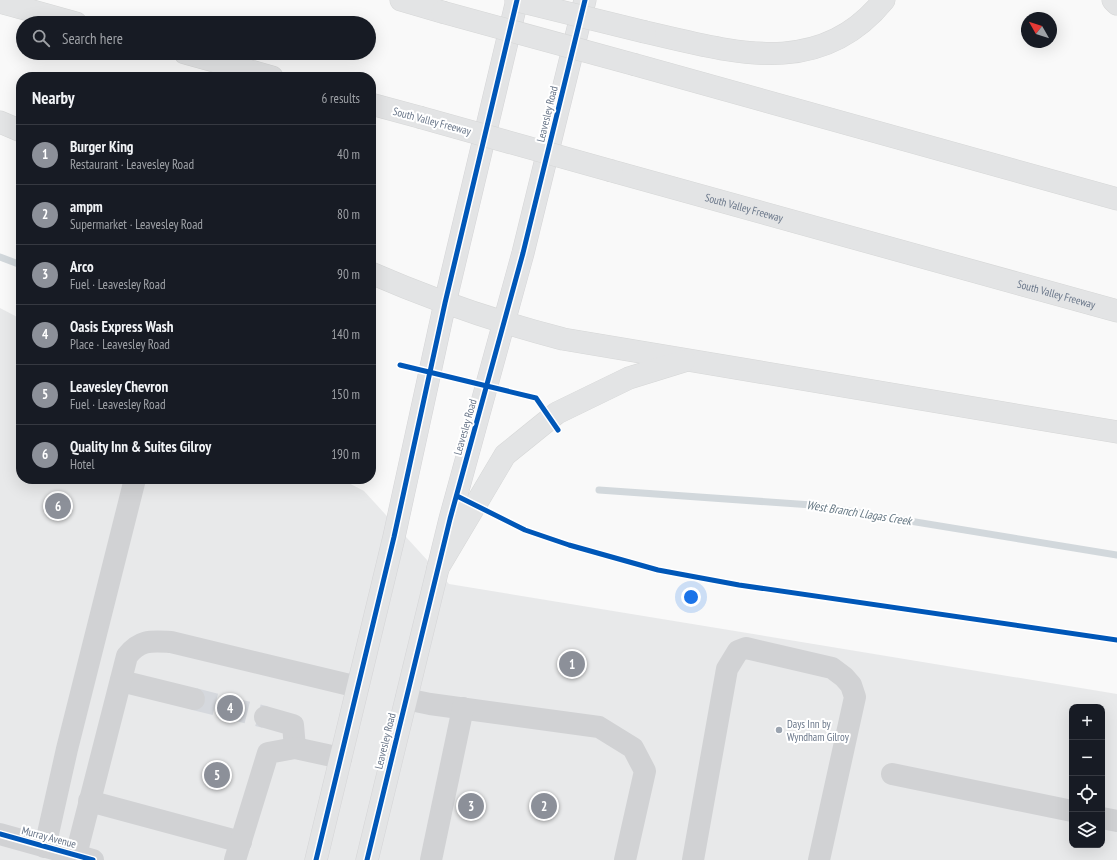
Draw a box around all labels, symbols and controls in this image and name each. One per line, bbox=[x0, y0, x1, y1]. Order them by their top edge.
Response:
north arrow bbox=[1021, 12, 1057, 48]
search box bbox=[16, 16, 376, 60]
icon: search bbox=[30, 27, 52, 49]
text: Search here bbox=[62, 29, 123, 48]
street label: Leavesley Road bbox=[533, 84, 561, 144]
text: Nearby bbox=[32, 87, 75, 109]
text: 6 results bbox=[321, 90, 360, 107]
street label: South Valley Freeway bbox=[391, 104, 473, 138]
text: Burger King bbox=[70, 137, 134, 156]
text: 1 bbox=[42, 146, 48, 163]
text: 40 m bbox=[337, 146, 360, 163]
text: Restaurant · Leavesley Road bbox=[70, 156, 194, 173]
street label: South Valley Freeway bbox=[703, 190, 786, 225]
text: ampm bbox=[70, 197, 103, 216]
text: 2 bbox=[42, 206, 48, 223]
text: 80 m bbox=[337, 206, 360, 223]
text: Supermarket · Leavesley Road bbox=[70, 216, 203, 233]
text: Arco bbox=[70, 257, 94, 276]
text: 3 bbox=[42, 266, 48, 283]
text: 90 m bbox=[337, 266, 360, 283]
text: Fuel · Leavesley Road bbox=[70, 276, 166, 293]
street label: South Valley Freeway bbox=[1016, 277, 1098, 312]
text: Oasis Express Wash bbox=[70, 317, 174, 336]
text: 4 bbox=[42, 326, 48, 343]
text: 140 m bbox=[331, 326, 360, 343]
text: Place · Leavesley Road bbox=[70, 336, 170, 353]
text: Leavesley Chevron bbox=[70, 377, 168, 396]
text: 5 bbox=[42, 386, 48, 403]
text: 150 m bbox=[331, 386, 360, 403]
text: Fuel · Leavesley Road bbox=[70, 396, 166, 413]
street label: Leavesley Road bbox=[450, 397, 480, 457]
text: Quality Inn & Suites Gilroy bbox=[70, 437, 211, 456]
text: 6 bbox=[42, 446, 48, 463]
text: 190 m bbox=[331, 446, 360, 463]
text: Hotel bbox=[70, 456, 94, 473]
pin: 6 bbox=[45, 491, 71, 521]
water label: West Branch Llagas Creek bbox=[806, 497, 914, 528]
your location bbox=[681, 587, 701, 607]
pin: 1 bbox=[559, 649, 585, 679]
pin: 4 bbox=[217, 693, 243, 723]
map controls bbox=[1069, 704, 1105, 848]
button: + bbox=[1069, 704, 1105, 740]
street label: Leavesley Road bbox=[371, 711, 399, 771]
place label: Days Inn by Wyndham Gilroy bbox=[787, 717, 850, 744]
marker: Days Inn by Wyndham Gilroy bbox=[774, 725, 784, 735]
button: − bbox=[1069, 740, 1105, 776]
pin: 5 bbox=[204, 760, 230, 790]
button: locate bbox=[1069, 776, 1105, 812]
pin: 3 bbox=[458, 791, 484, 821]
pin: 2 bbox=[531, 791, 557, 821]
button: layers bbox=[1069, 812, 1105, 848]
street label: Murray Avenue bbox=[20, 823, 78, 851]

